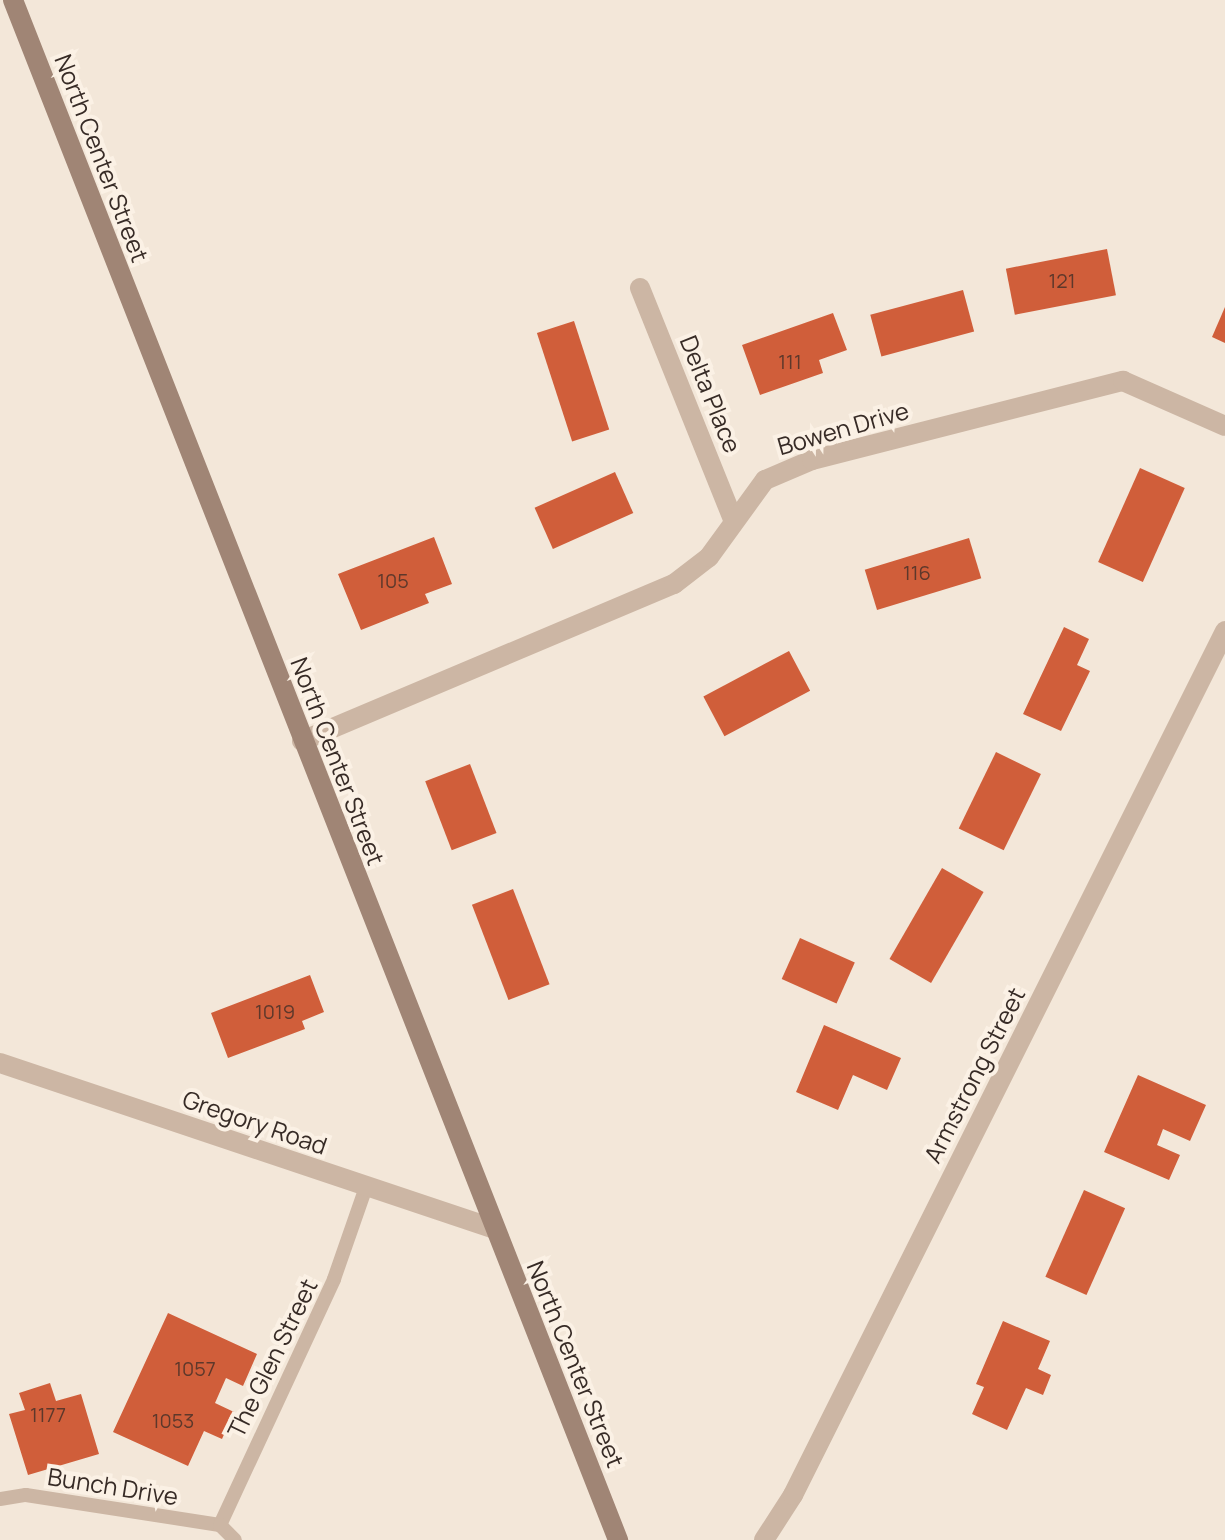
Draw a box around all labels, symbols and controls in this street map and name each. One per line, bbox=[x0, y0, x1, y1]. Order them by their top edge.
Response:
street label: North Center Street bbox=[49, 50, 155, 266]
house number: 121 bbox=[1049, 268, 1075, 292]
street label: Delta Place bbox=[674, 331, 748, 457]
house number: 111 bbox=[778, 349, 802, 373]
street label: Bowen Drive bbox=[774, 396, 912, 460]
house number: 116 bbox=[903, 560, 931, 584]
house number: 105 bbox=[377, 568, 409, 592]
street label: North Center Street bbox=[285, 653, 391, 869]
street label: Armstrong Street bbox=[917, 983, 1031, 1167]
house number: 1019 bbox=[255, 999, 295, 1023]
street label: Gregory Road bbox=[179, 1084, 331, 1160]
street label: North Center Street bbox=[521, 1257, 631, 1471]
street label: The Glen Street bbox=[221, 1274, 323, 1442]
house number: 1057 bbox=[174, 1356, 216, 1380]
house number: 1177 bbox=[30, 1402, 66, 1426]
house number: 1053 bbox=[152, 1408, 194, 1432]
street label: Bunch Drive bbox=[46, 1461, 180, 1511]

